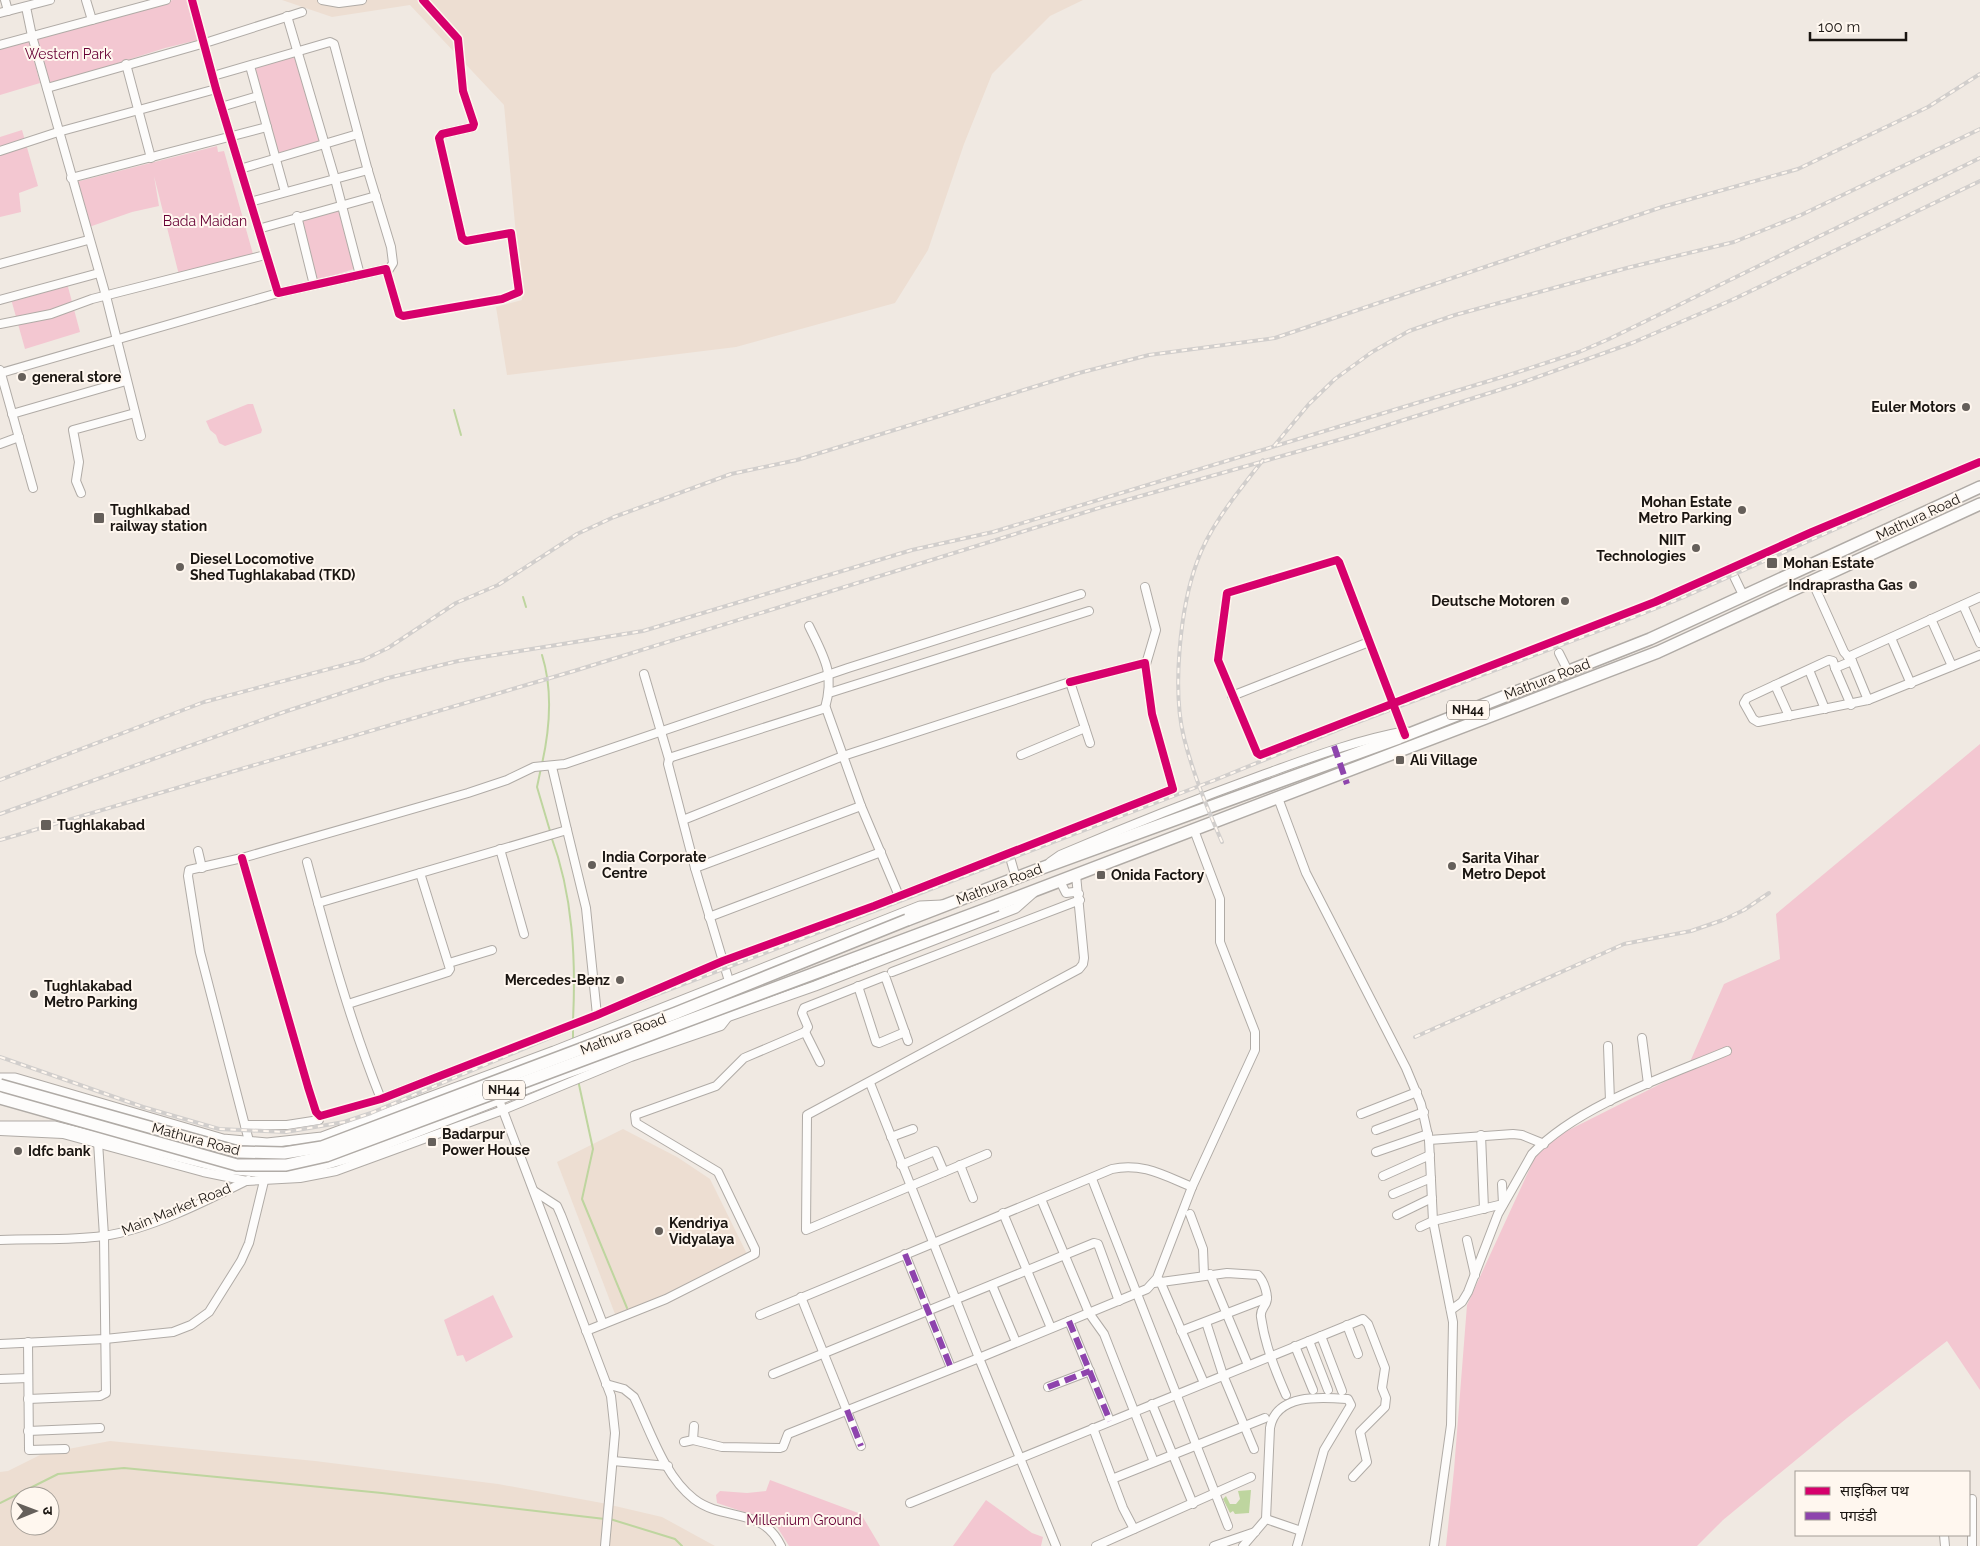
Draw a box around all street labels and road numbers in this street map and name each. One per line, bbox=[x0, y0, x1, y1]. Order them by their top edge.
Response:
street label: Mathura Road bbox=[1874, 491, 1962, 543]
street label: Mathura Road bbox=[1502, 655, 1592, 703]
road number: NH44 bbox=[1447, 700, 1489, 720]
street label: Mathura Road bbox=[954, 860, 1044, 908]
street label: Mathura Road bbox=[578, 1010, 668, 1058]
road number: NH44 bbox=[483, 1080, 525, 1100]
street label: Mathura Road bbox=[150, 1120, 242, 1158]
street label: Main Market Road bbox=[119, 1180, 233, 1238]

